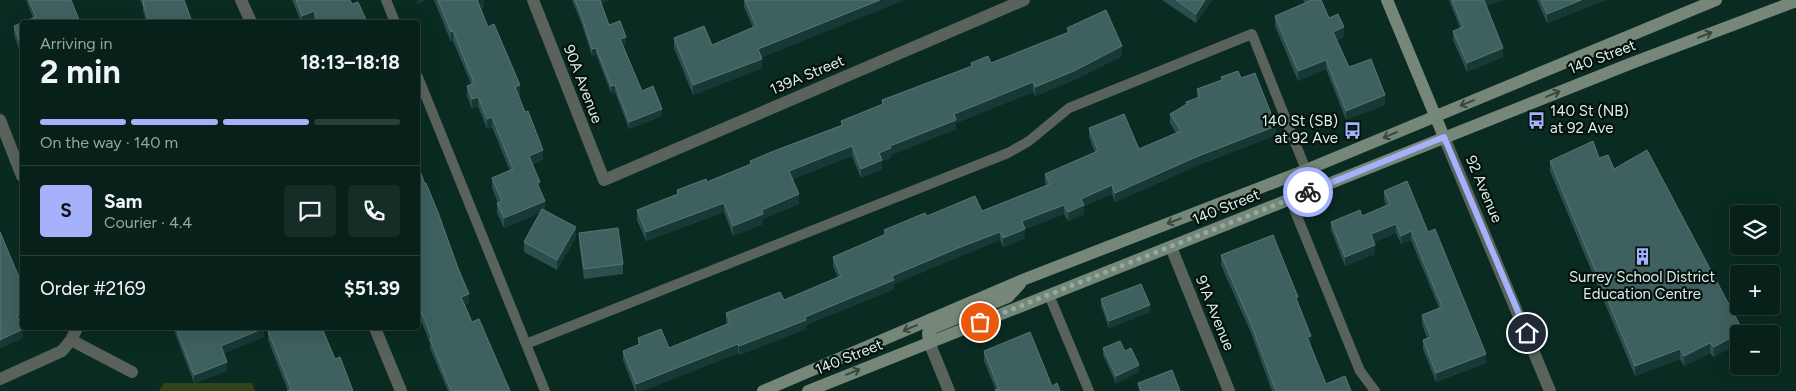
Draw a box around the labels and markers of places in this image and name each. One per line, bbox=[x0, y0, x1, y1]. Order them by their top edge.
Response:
place label: 140 St (NB) at 92 Ave bbox=[1550, 102, 1629, 137]
bus stop icon: 140 St (NB) at 92 Ave bbox=[1526, 110, 1546, 130]
place label: 140 St (SB) at 92 Ave bbox=[1262, 112, 1338, 147]
bus stop icon: 140 St (SB) at 92 Ave bbox=[1342, 120, 1362, 140]
building icon: Surrey School District Education Centre bbox=[1632, 246, 1652, 266]
place label: Surrey School District Education Centre bbox=[1569, 268, 1715, 303]
pin bbox=[959, 301, 1001, 343]
pin bbox=[1506, 312, 1548, 354]

